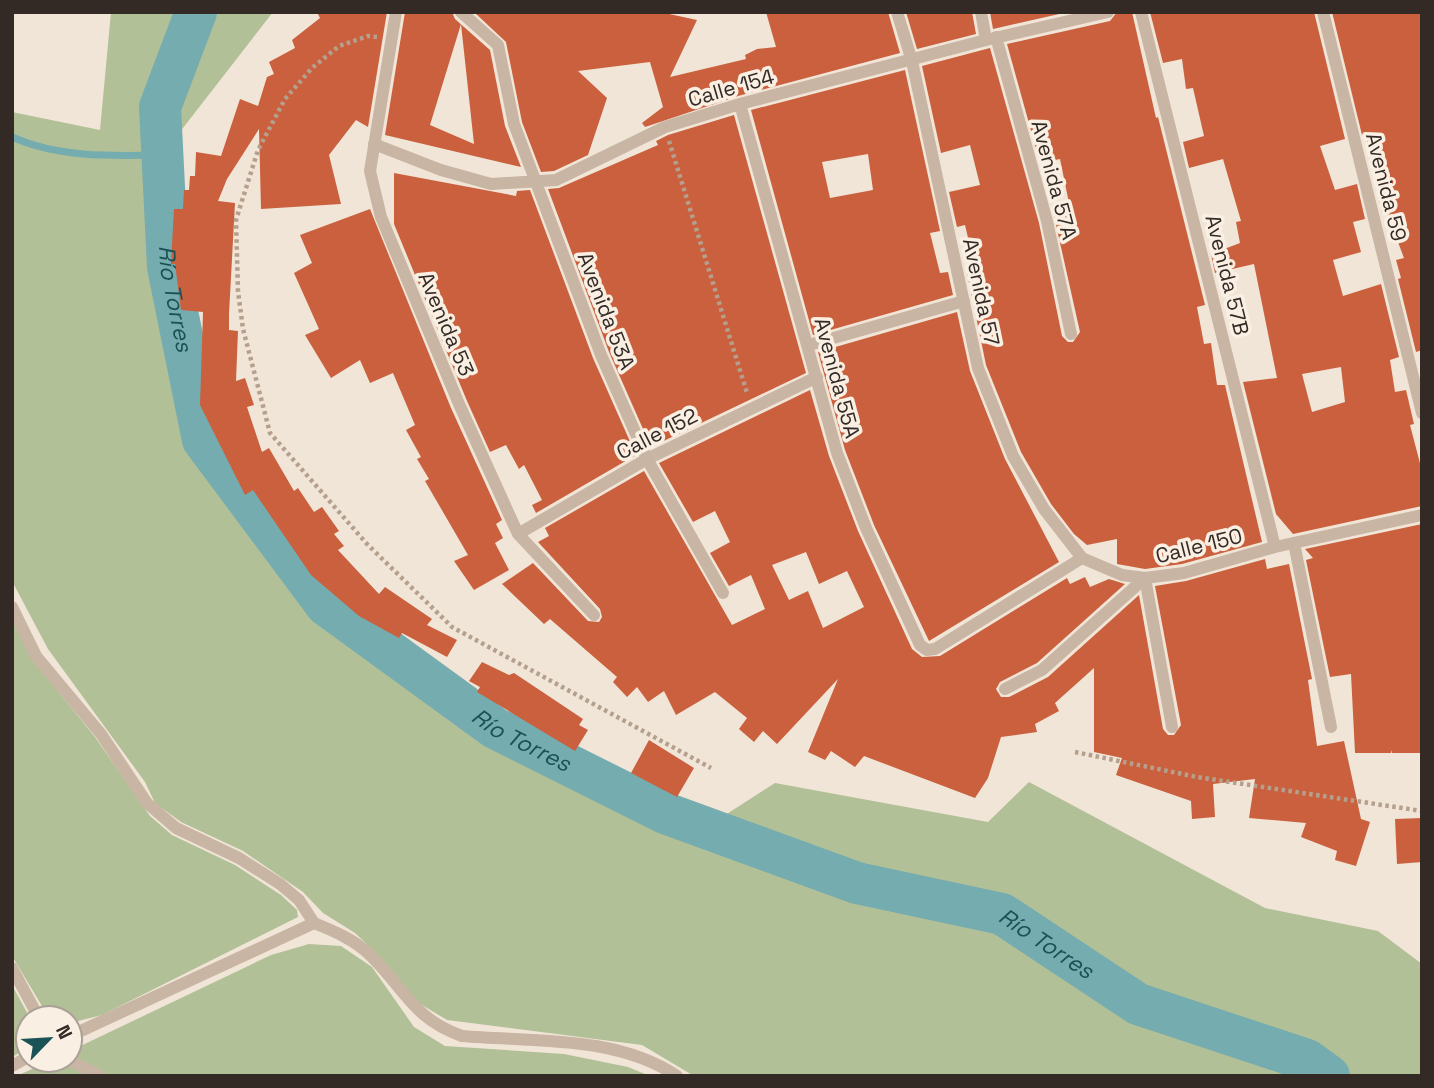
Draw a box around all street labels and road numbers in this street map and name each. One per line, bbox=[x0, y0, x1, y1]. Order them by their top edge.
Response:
street label: Calle 154 bbox=[685, 62, 777, 113]
street label: Avenida 57A bbox=[1026, 117, 1083, 243]
street label: Avenida 59 bbox=[1360, 130, 1413, 244]
street label: Avenida 57B bbox=[1199, 212, 1255, 338]
street label: Avenida 57 bbox=[957, 236, 1006, 348]
street label: Avenida 53A bbox=[572, 248, 641, 373]
street label: Avenida 53 bbox=[412, 268, 480, 380]
street label: Avenida 55A bbox=[808, 315, 867, 441]
street label: Calle 152 bbox=[612, 402, 702, 465]
street label: Calle 150 bbox=[1153, 522, 1245, 569]

